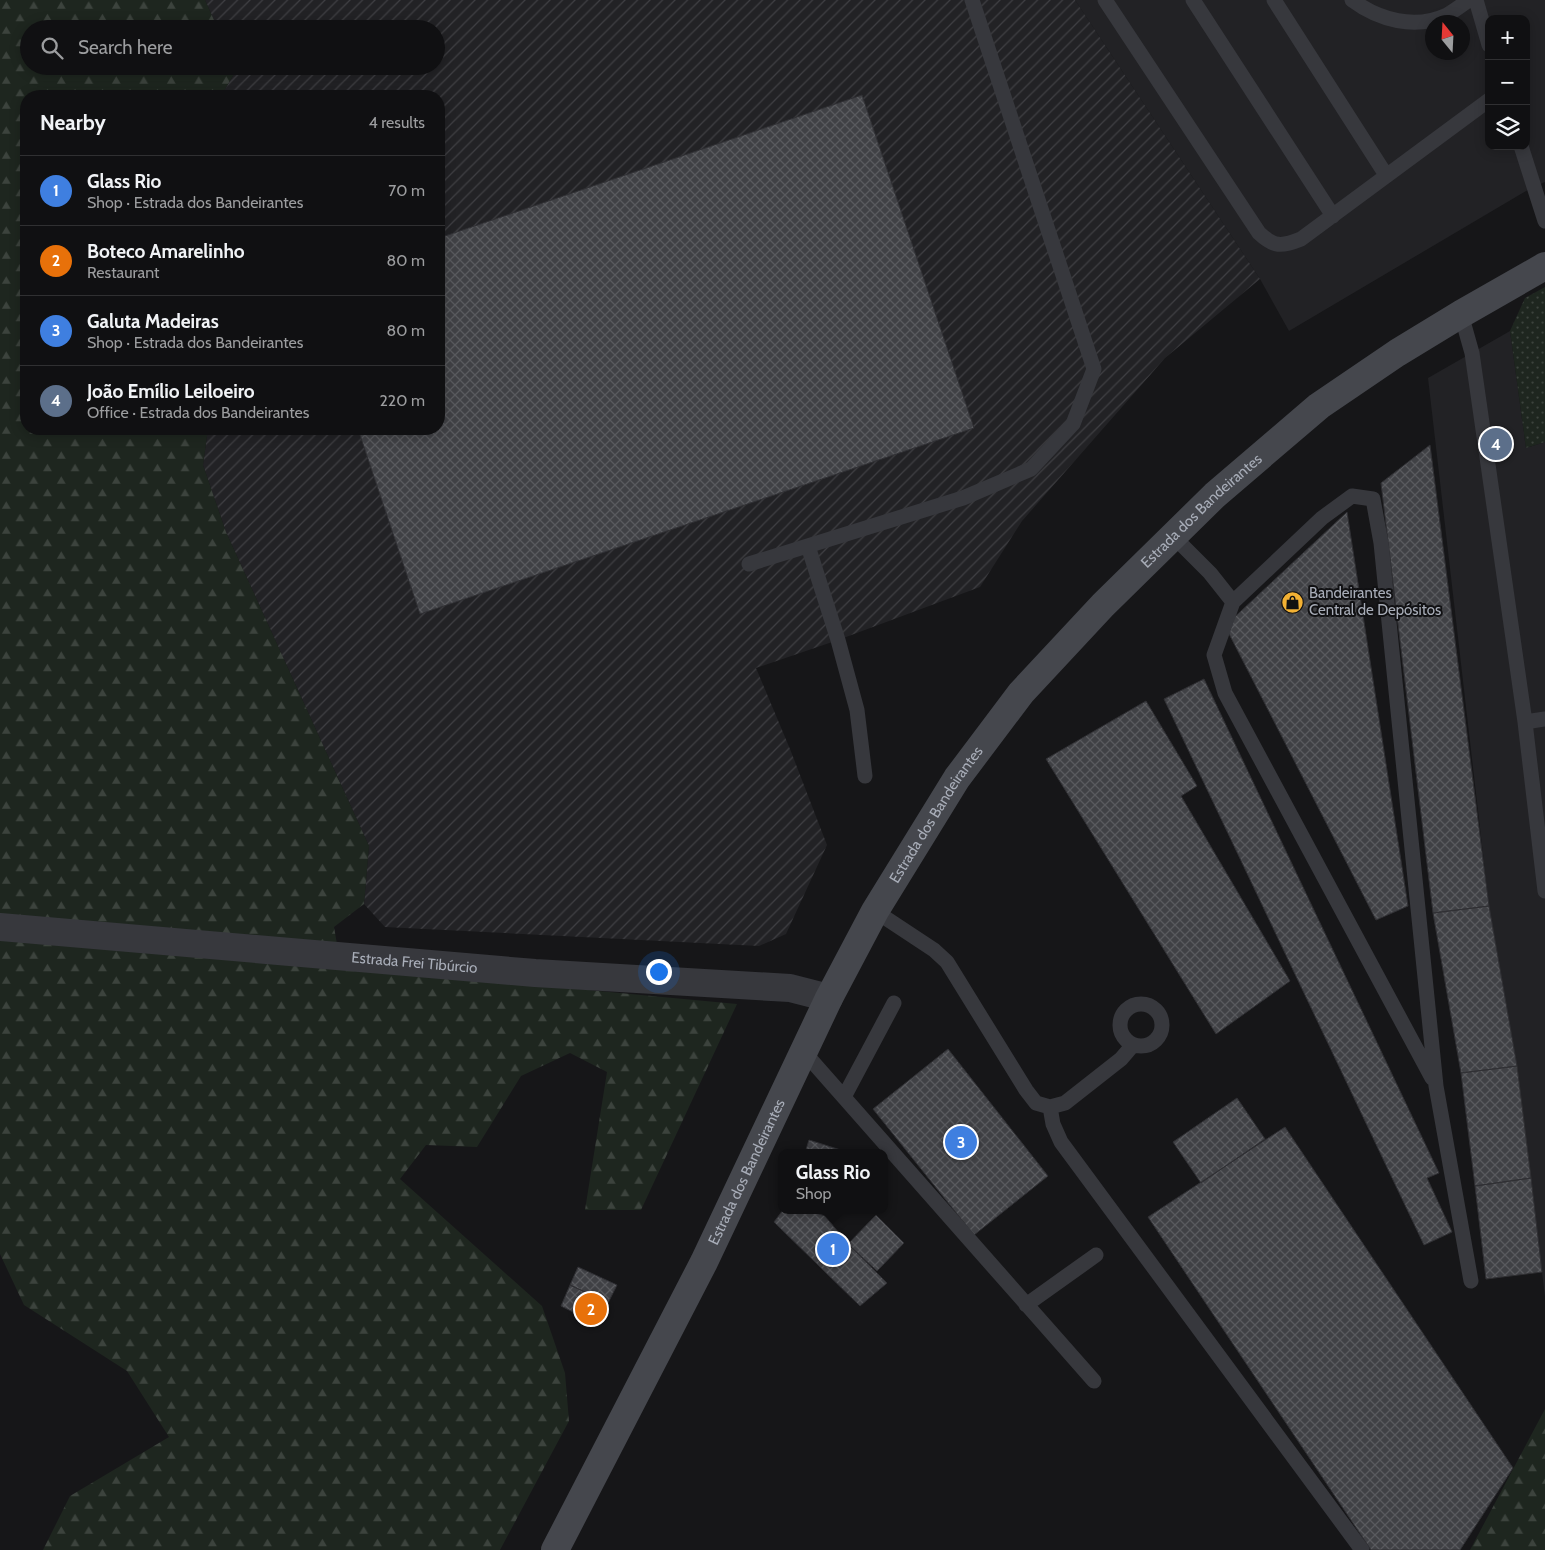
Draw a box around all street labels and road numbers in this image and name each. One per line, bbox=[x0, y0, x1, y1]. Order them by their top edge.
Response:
street label: Estrada dos Bandeirantes bbox=[1137, 450, 1266, 572]
street label: Estrada dos Bandeirantes bbox=[886, 743, 987, 886]
street label: Estrada Frei Tibúrcio bbox=[351, 948, 478, 977]
street label: Estrada dos Bandeirantes bbox=[704, 1096, 789, 1248]

